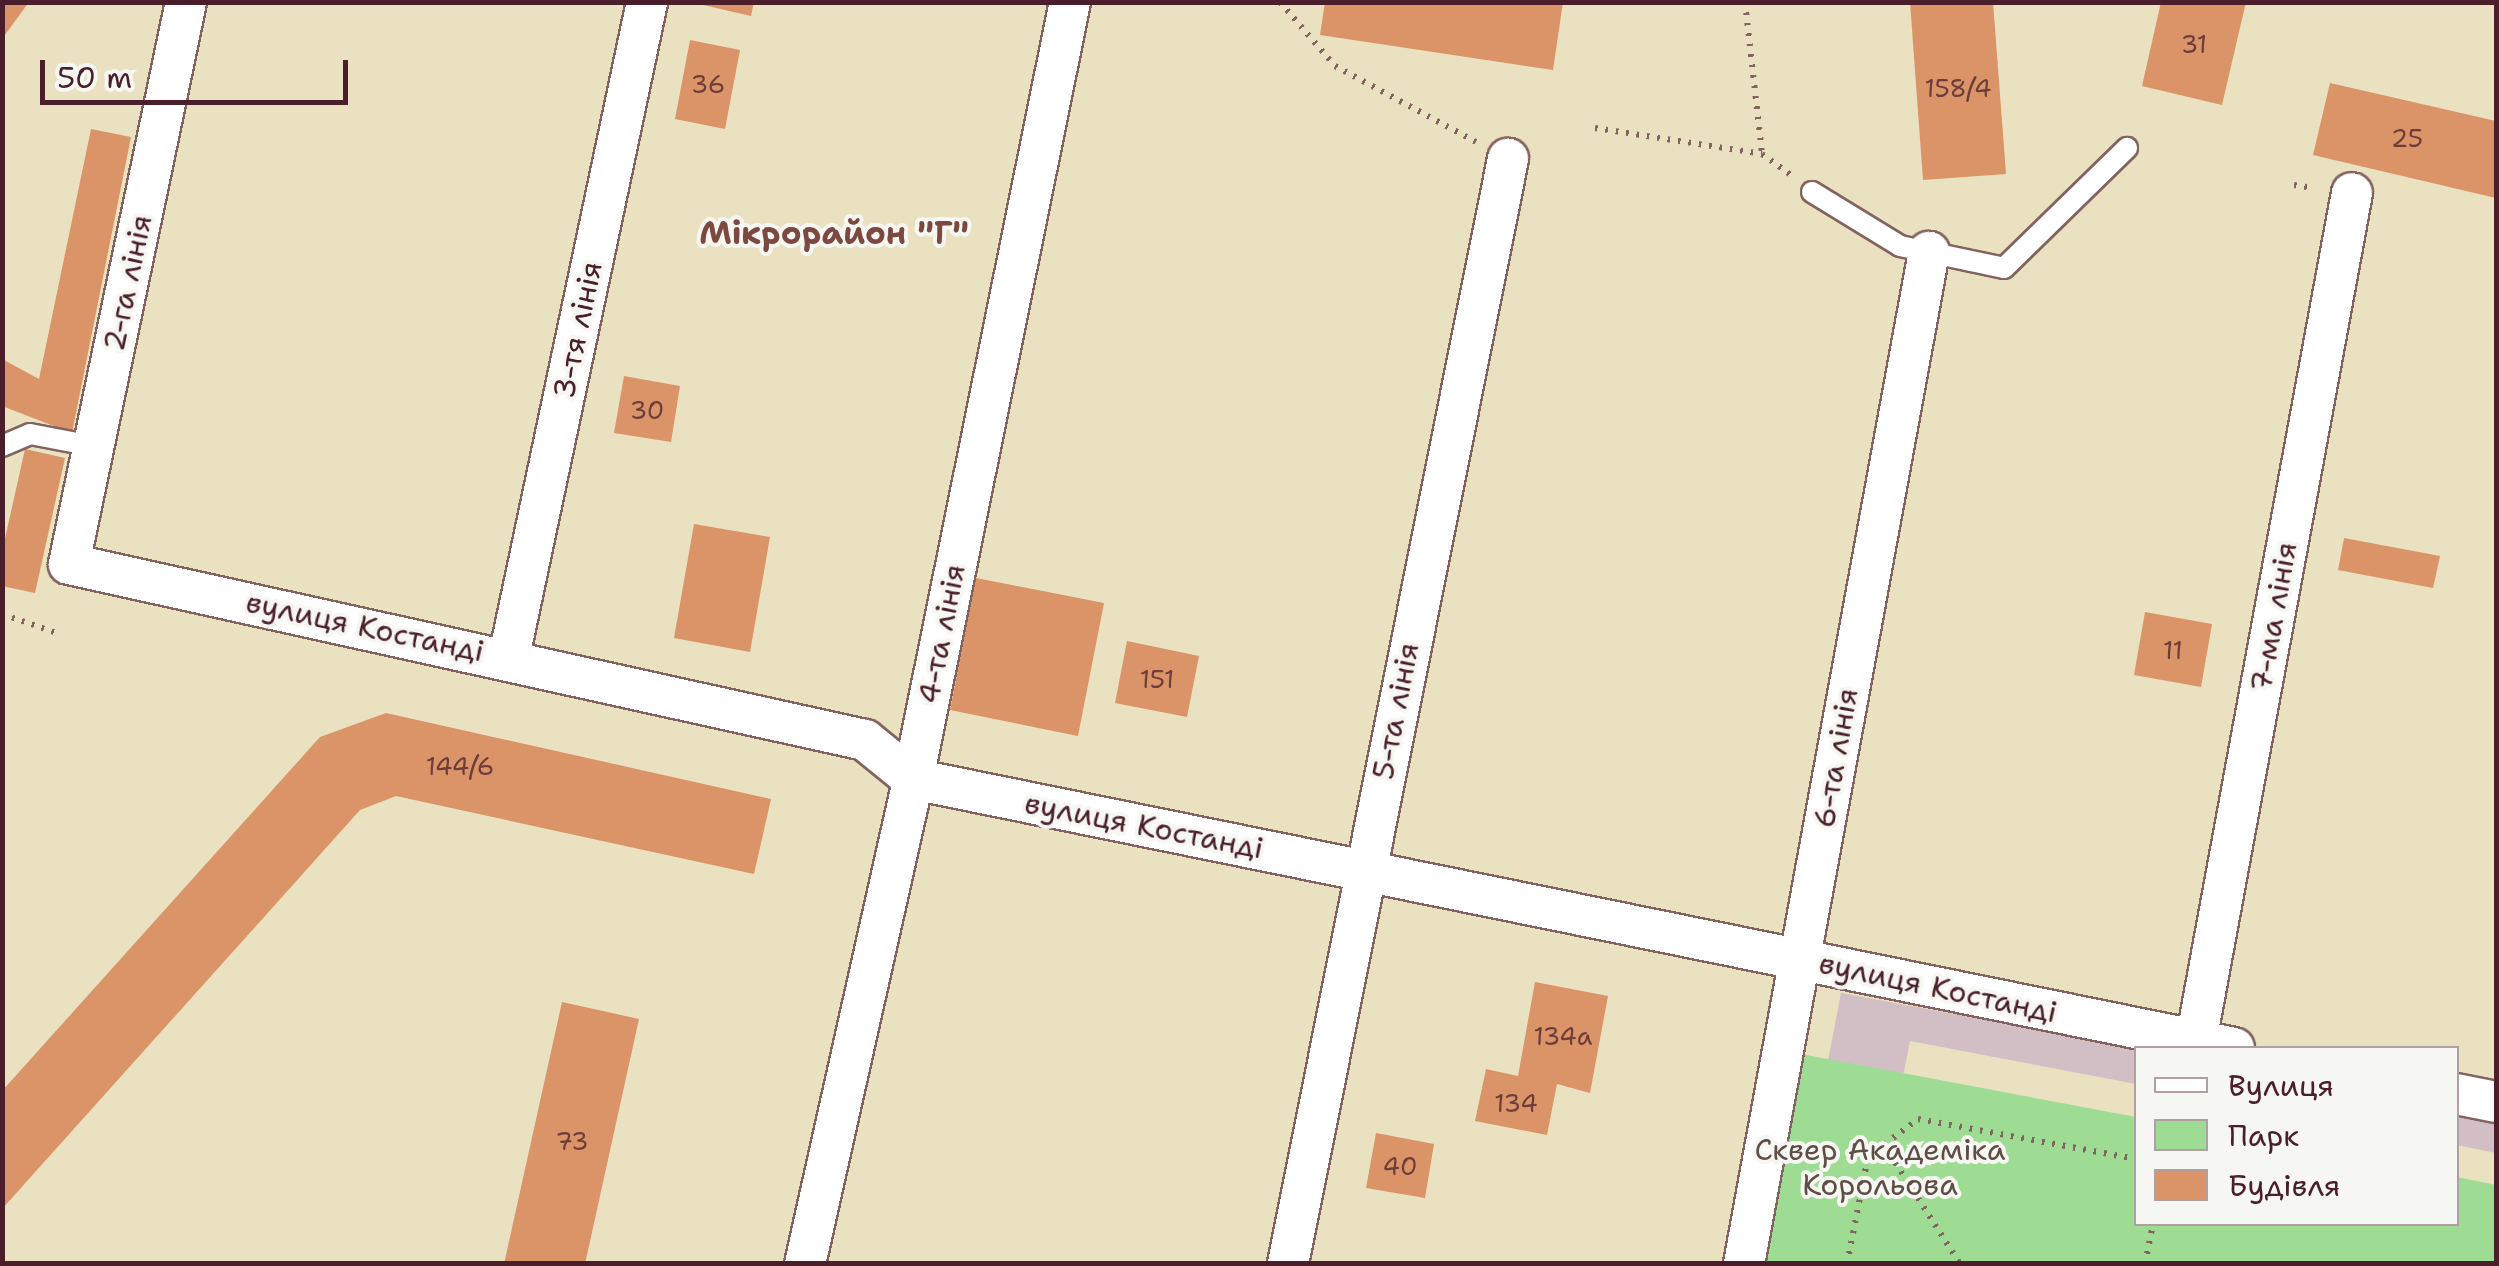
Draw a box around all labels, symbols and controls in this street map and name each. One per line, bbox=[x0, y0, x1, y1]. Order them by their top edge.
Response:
house number: 31 bbox=[2181, 29, 2207, 59]
scale bar bbox=[45, 40, 352, 102]
text: 50 m bbox=[57, 57, 132, 98]
house number: 36 bbox=[691, 69, 725, 99]
house number: 158/4 bbox=[1925, 73, 1991, 103]
house number: 25 bbox=[2391, 123, 2423, 153]
street label: 2-га лінія bbox=[96, 212, 160, 354]
district label: Мікрорайон "Г" bbox=[699, 214, 969, 252]
street label: 3-тя лінія bbox=[546, 258, 610, 402]
house number: 30 bbox=[630, 395, 664, 425]
street label: 7-ма лінія bbox=[2243, 539, 2305, 695]
street label: 4-та лінія bbox=[911, 561, 973, 707]
street label: вулиця Костанді bbox=[243, 584, 487, 670]
house number: 11 bbox=[2163, 635, 2183, 665]
street label: 5-та лінія bbox=[1365, 639, 1427, 783]
house number: 151 bbox=[1140, 664, 1174, 694]
street label: 6-та лінія bbox=[1806, 685, 1866, 831]
house number: 144/6 bbox=[426, 751, 494, 781]
street label: вулиця Костанді bbox=[1022, 785, 1266, 867]
street label: вулиця Костанді bbox=[1816, 945, 2060, 1031]
house number: 134а bbox=[1534, 1021, 1592, 1051]
legend bbox=[2134, 1046, 2459, 1226]
text: Вулиця bbox=[2228, 1065, 2334, 1106]
house number: 134 bbox=[1494, 1088, 1538, 1118]
text: Парк bbox=[2228, 1115, 2299, 1156]
house number: 73 bbox=[555, 1126, 589, 1156]
park label: Сквер Академіка Корольова bbox=[1754, 1132, 2006, 1202]
house number: 40 bbox=[1383, 1151, 1417, 1181]
text: Будівля bbox=[2228, 1165, 2341, 1206]

